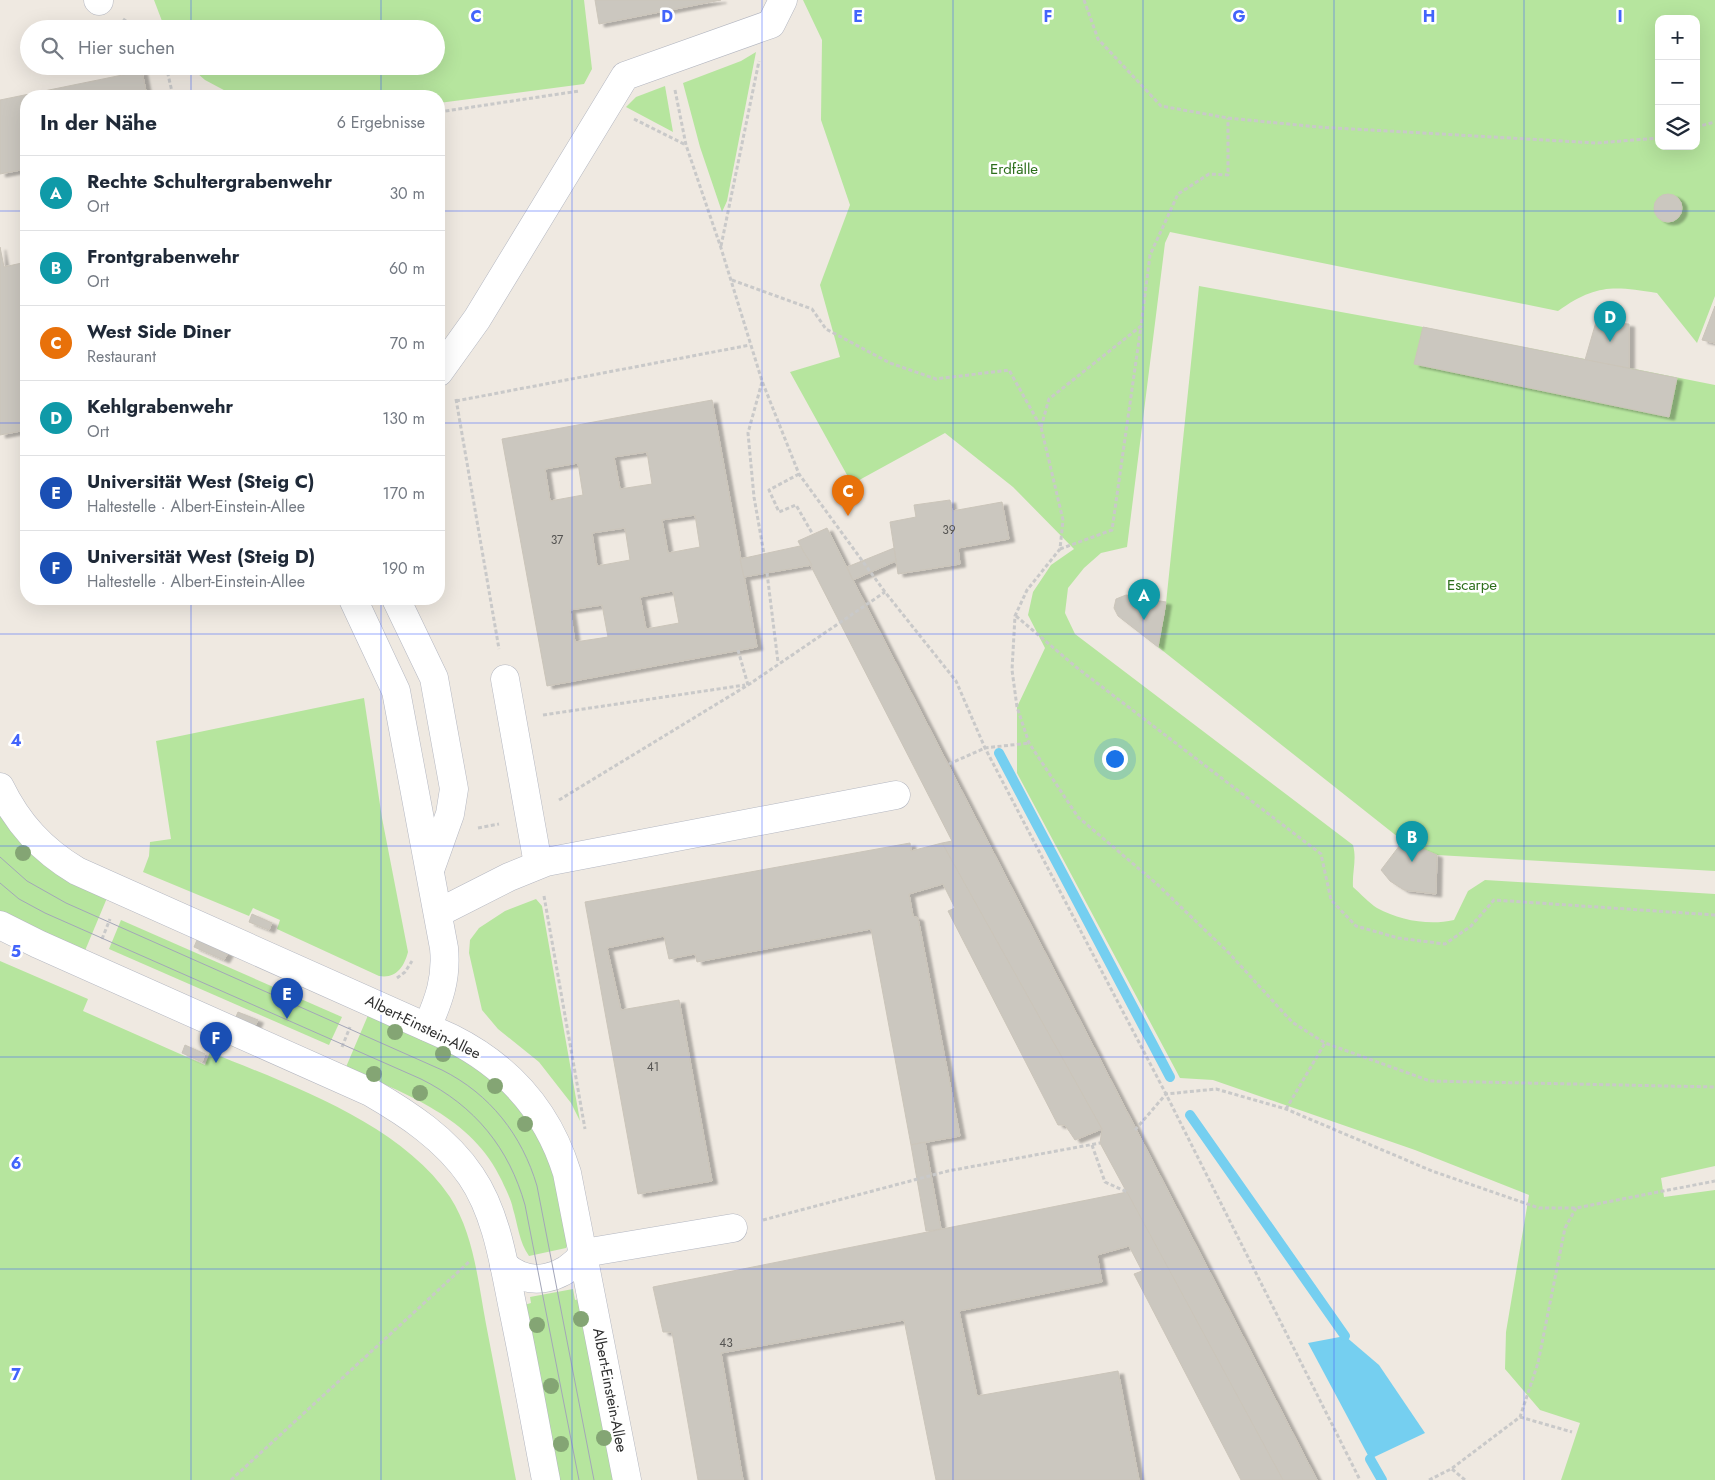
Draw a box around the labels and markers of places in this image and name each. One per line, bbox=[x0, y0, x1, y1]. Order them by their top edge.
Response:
pin: D bbox=[1594, 301, 1626, 342]
pin: C bbox=[832, 475, 864, 516]
pin: A bbox=[1128, 579, 1160, 620]
pin: B bbox=[1396, 821, 1428, 862]
pin: E bbox=[271, 978, 303, 1019]
pin: F bbox=[200, 1022, 232, 1063]

